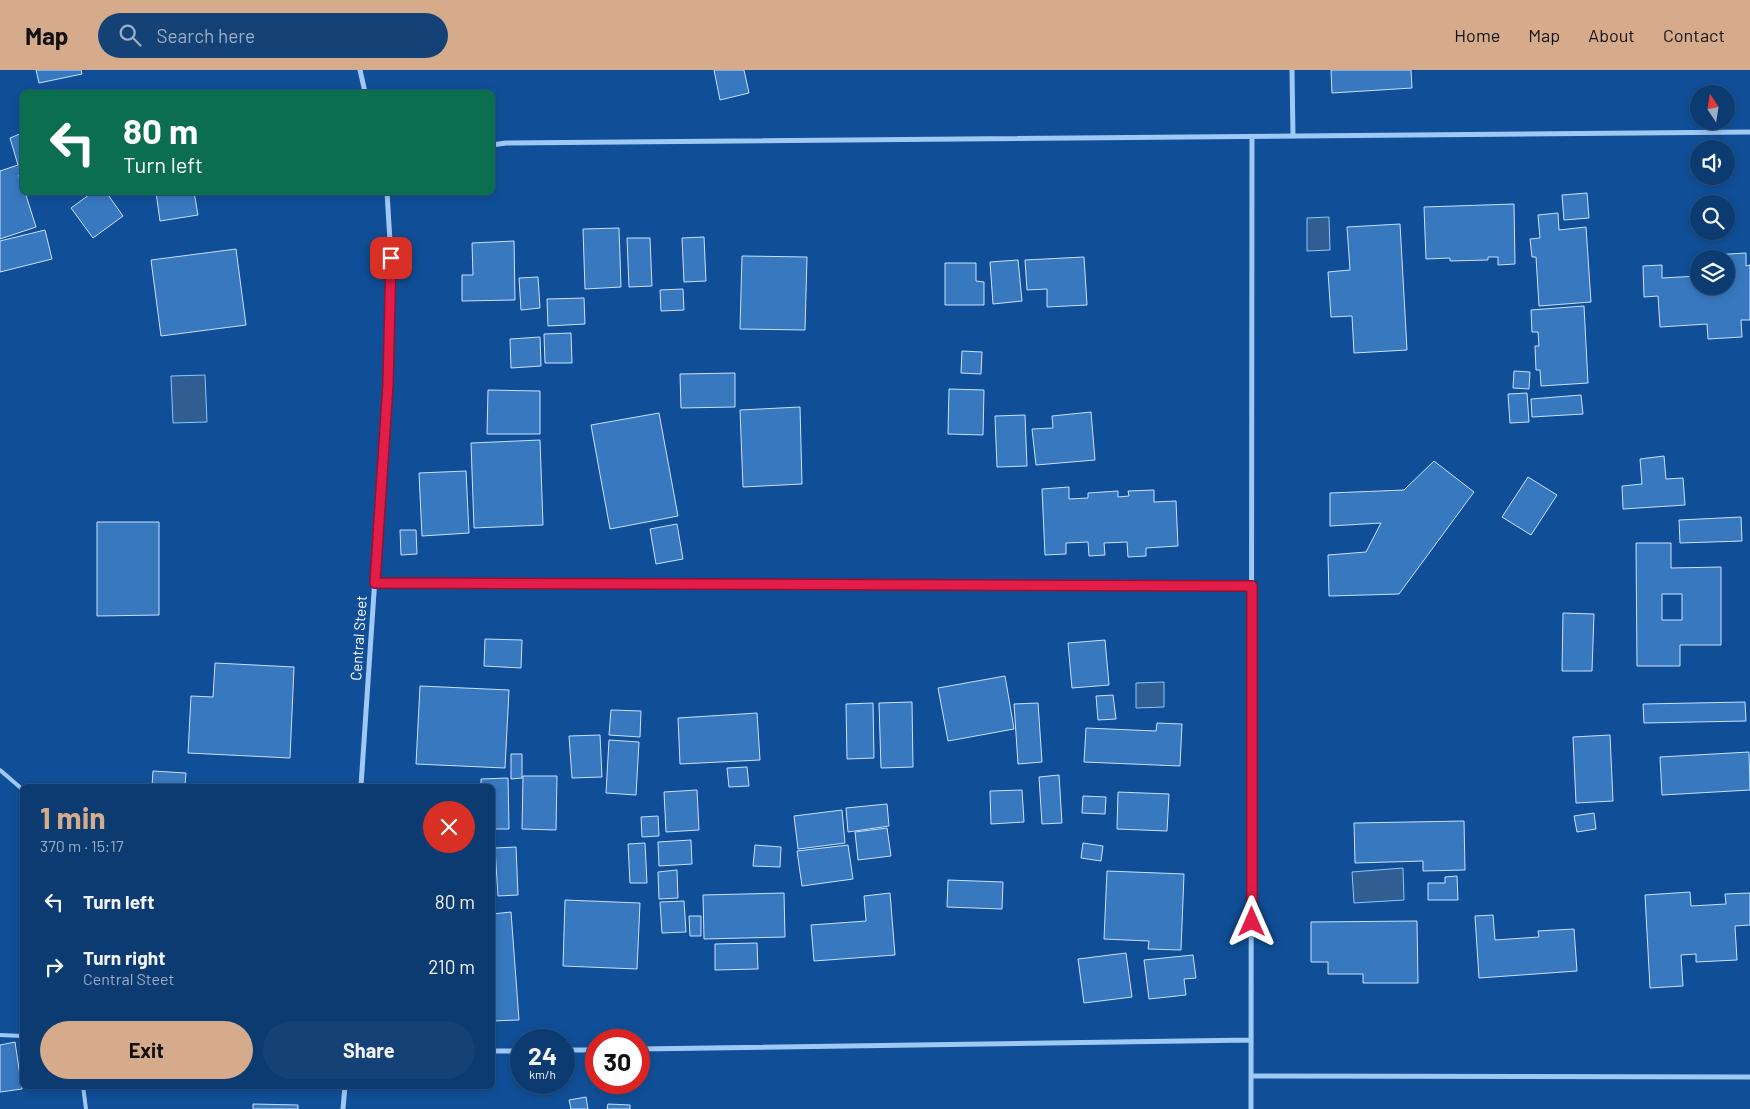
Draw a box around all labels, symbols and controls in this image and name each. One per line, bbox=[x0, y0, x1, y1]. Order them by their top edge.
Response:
search box bbox=[98, 13, 448, 58]
text: Map bbox=[25, 21, 68, 50]
icon: search bbox=[116, 21, 144, 49]
text: Search here bbox=[156, 24, 255, 47]
text: Home bbox=[1454, 24, 1500, 46]
text: Map bbox=[1528, 24, 1560, 46]
text: About bbox=[1588, 24, 1635, 46]
text: Contact bbox=[1663, 24, 1725, 46]
north arrow bbox=[1690, 85, 1735, 130]
map controls bbox=[1690, 85, 1735, 295]
text: 80 m bbox=[123, 109, 198, 151]
icon: left bbox=[40, 110, 105, 175]
button: sound bbox=[1690, 140, 1735, 185]
text: Turn left bbox=[123, 151, 203, 177]
button: search bbox=[1690, 195, 1735, 240]
pin bbox=[370, 237, 412, 279]
icon: arrive bbox=[377, 244, 405, 272]
button: layers bbox=[1690, 250, 1735, 295]
street label: Central Steet bbox=[346, 595, 370, 681]
text: 1 min bbox=[40, 799, 106, 835]
button: close bbox=[423, 801, 475, 853]
text: 370 m · 15:17 bbox=[40, 836, 123, 855]
icon: left bbox=[40, 888, 68, 916]
text: Turn left bbox=[83, 890, 154, 913]
text: 80 m bbox=[435, 890, 475, 913]
position arrow bbox=[1225, 895, 1277, 947]
text: Turn right bbox=[83, 946, 165, 969]
icon: right bbox=[40, 953, 68, 981]
text: 210 m bbox=[428, 955, 475, 978]
text: Central Steet bbox=[83, 969, 174, 988]
button: Exit bbox=[40, 1021, 253, 1079]
button: Share bbox=[263, 1021, 475, 1079]
speed limit sign: 30 bbox=[585, 1029, 650, 1094]
text: 24 bbox=[528, 1040, 557, 1070]
text: km/h bbox=[529, 1067, 556, 1081]

